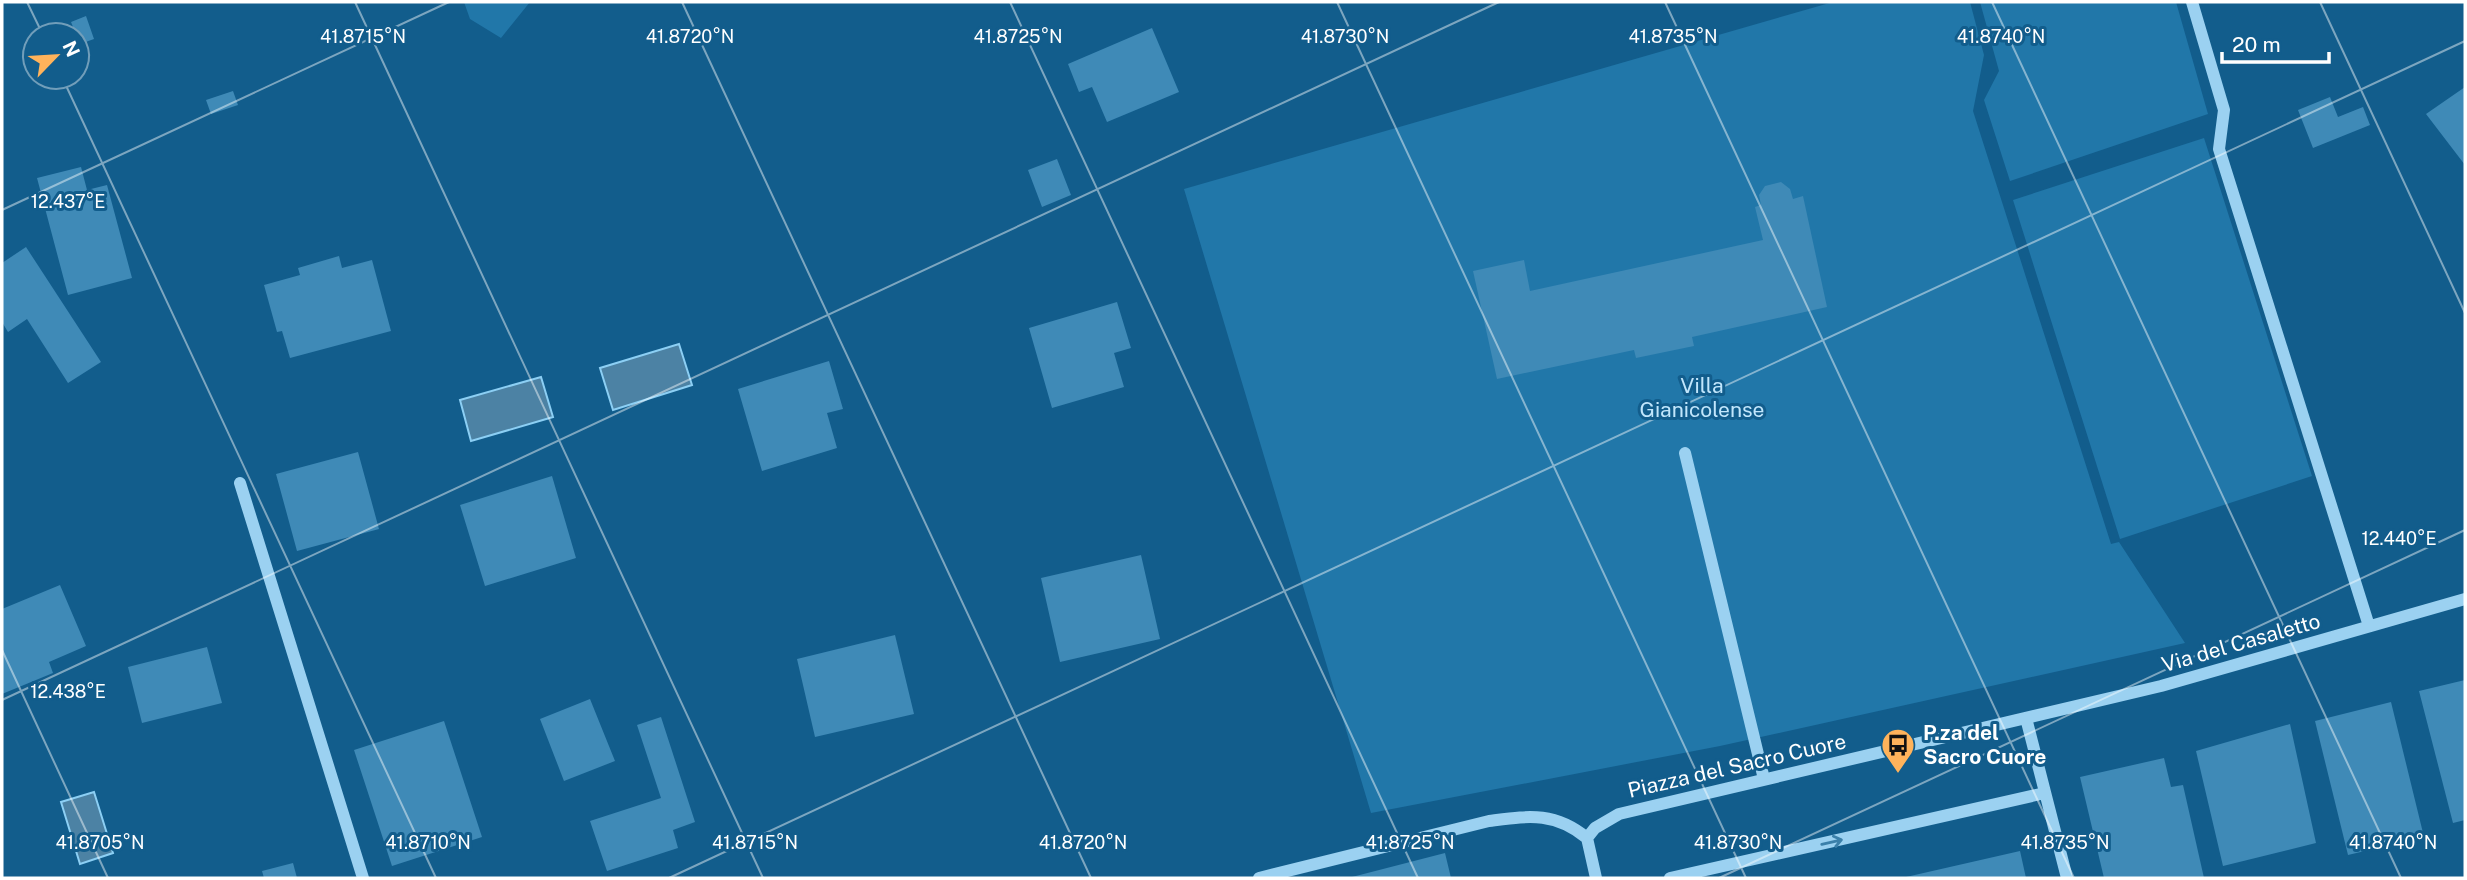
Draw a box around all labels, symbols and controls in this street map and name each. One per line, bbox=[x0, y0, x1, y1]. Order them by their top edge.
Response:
north arrow bbox=[21, 21, 91, 91]
scale bar bbox=[2222, 21, 2329, 65]
text: 41.8715°N bbox=[320, 26, 406, 47]
text: 41.8720°N bbox=[646, 26, 734, 47]
text: 41.8725°N bbox=[973, 26, 1063, 47]
text: 41.8730°N bbox=[1301, 26, 1389, 47]
text: 41.8735°N bbox=[1628, 26, 1718, 47]
text: 41.8740°N bbox=[1957, 26, 2045, 47]
text: 20 m bbox=[2232, 32, 2281, 57]
text: N bbox=[58, 37, 85, 60]
text: 12.437°E bbox=[31, 191, 105, 212]
park label: Villa Gianicolense bbox=[1639, 373, 1765, 422]
text: 12.440°E bbox=[2361, 528, 2437, 549]
street label: Via del Casaletto bbox=[2159, 608, 2323, 677]
text: 12.438°E bbox=[30, 681, 106, 702]
place label: P.za del Sacro Cuore bbox=[1923, 720, 2046, 769]
bus stop icon: P.za del Sacro Cuore bbox=[1879, 726, 1917, 775]
street label: Piazza del Sacro Cuore bbox=[1625, 728, 1848, 803]
text: 41.8705°N bbox=[56, 832, 144, 853]
text: 41.8710°N bbox=[385, 832, 471, 853]
text: 41.8715°N bbox=[712, 832, 798, 853]
text: 41.8720°N bbox=[1039, 832, 1127, 853]
text: 41.8725°N bbox=[1365, 832, 1455, 853]
text: 41.8730°N bbox=[1694, 832, 1782, 853]
text: 41.8735°N bbox=[2020, 832, 2110, 853]
text: 41.8740°N bbox=[2349, 832, 2437, 853]
one-way arrow bbox=[1820, 834, 1843, 848]

